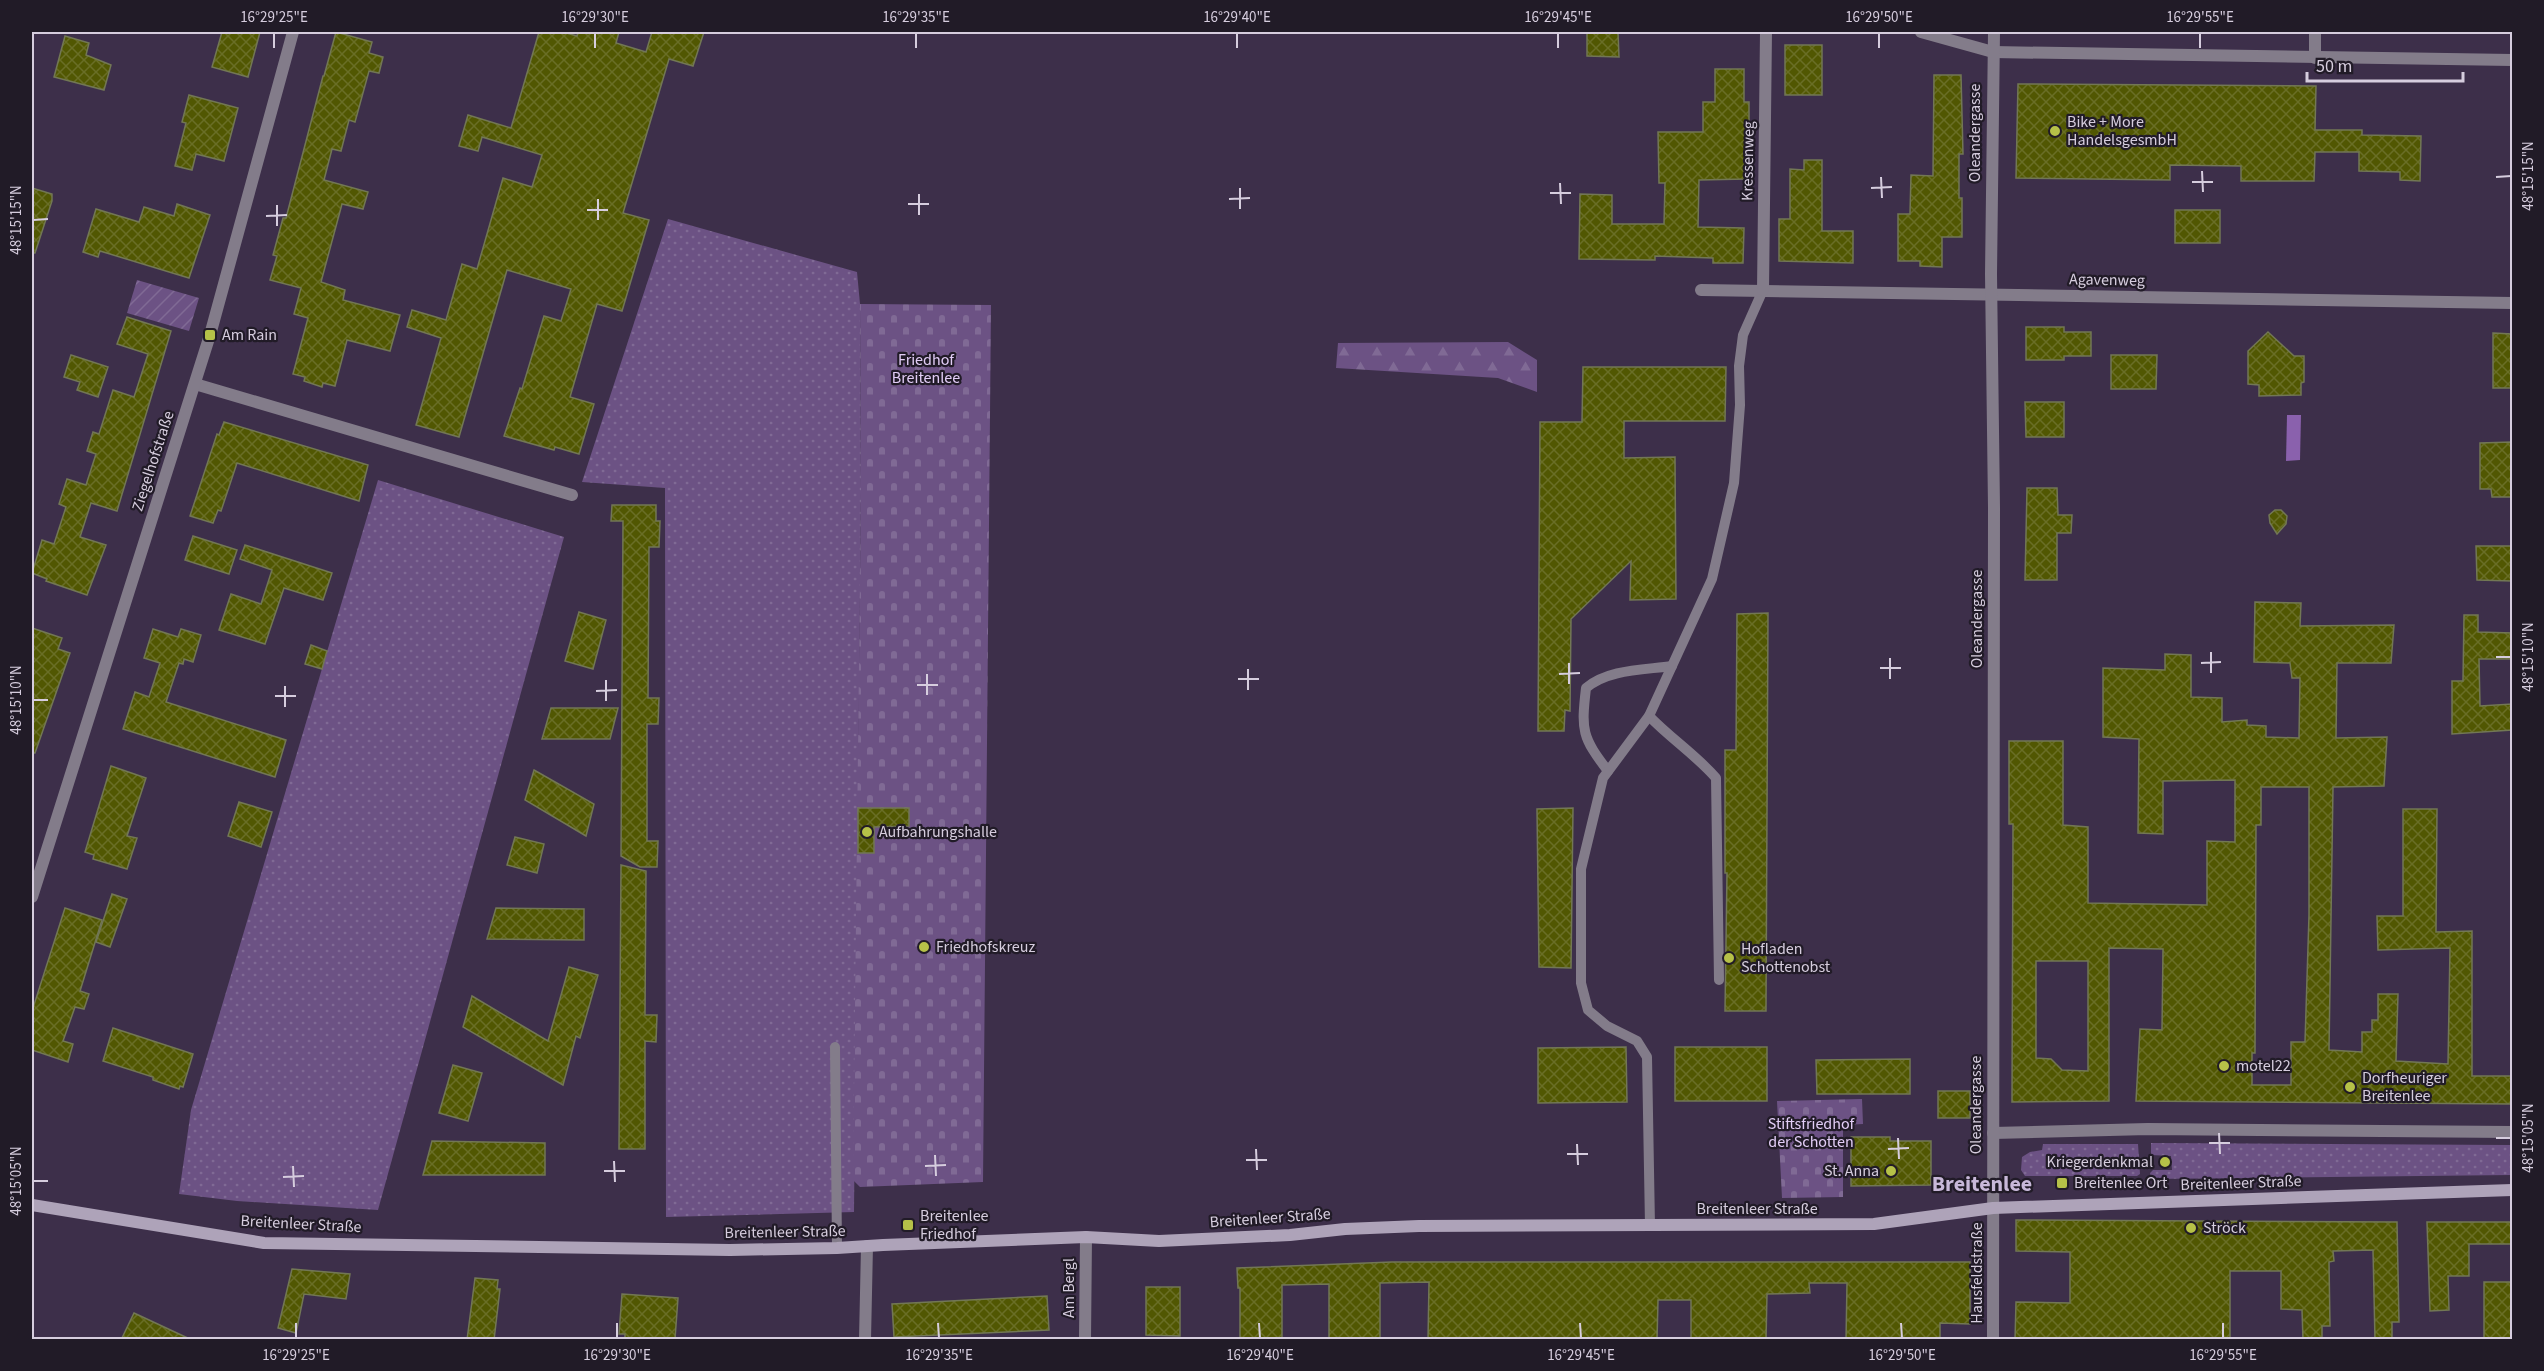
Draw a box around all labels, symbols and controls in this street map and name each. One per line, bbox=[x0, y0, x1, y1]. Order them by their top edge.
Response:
text: 16°29'25"E bbox=[240, 7, 308, 28]
text: 16°29'30"E bbox=[561, 7, 629, 28]
text: 16°29'35"E bbox=[882, 7, 950, 28]
text: 16°29'40"E bbox=[1203, 7, 1271, 28]
text: 16°29'45"E bbox=[1524, 7, 1592, 28]
text: 16°29'50"E bbox=[1845, 7, 1913, 28]
text: 16°29'55"E bbox=[2166, 7, 2234, 28]
scale bar bbox=[2307, 45, 2463, 83]
text: 50 m bbox=[2316, 54, 2352, 79]
street label: Oleandergasse bbox=[1964, 84, 1986, 182]
place label: Bike + More HandelsgesmbH bbox=[2067, 111, 2177, 151]
street label: Kressenweg bbox=[1736, 121, 1760, 201]
marker: Bike + More HandelsgesmbH bbox=[2048, 124, 2062, 138]
text: 48°15'15"N bbox=[2518, 141, 2539, 211]
text: 48°15'15"N bbox=[6, 185, 27, 255]
street label: Agavenweg bbox=[2069, 268, 2145, 292]
place label: Am Rain bbox=[222, 324, 277, 346]
marker: Am Rain bbox=[203, 328, 217, 342]
park label: Friedhof Breitenlee bbox=[892, 349, 960, 389]
street label: Ziegelhofstraße bbox=[126, 408, 180, 514]
street label: Oleandergasse bbox=[1966, 570, 1988, 668]
text: 48°15'10"N bbox=[2518, 622, 2539, 692]
text: 48°15'10"N bbox=[6, 665, 27, 735]
place label: Aufbahrungshalle bbox=[879, 821, 997, 843]
marker: Aufbahrungshalle bbox=[860, 825, 874, 839]
place label: Friedhofskreuz bbox=[936, 936, 1035, 958]
place label: Hofladen Schottenobst bbox=[1741, 938, 1831, 978]
marker: Friedhofskreuz bbox=[917, 940, 931, 954]
marker: Hofladen Schottenobst bbox=[1722, 951, 1736, 965]
place label: motel22 bbox=[2236, 1055, 2291, 1077]
street label: Oleandergasse bbox=[1965, 1056, 1987, 1154]
marker: motel22 bbox=[2217, 1059, 2231, 1073]
place label: Dorfheuriger Breitenlee bbox=[2362, 1067, 2447, 1107]
marker: Dorfheuriger Breitenlee bbox=[2343, 1080, 2357, 1094]
text: 48°15'05"N bbox=[2518, 1103, 2539, 1173]
park label: Stiftsfriedhof der Schotten bbox=[1768, 1113, 1856, 1153]
text: 48°15'05"N bbox=[6, 1146, 27, 1216]
place label: Kriegerdenkmal bbox=[2046, 1151, 2153, 1173]
marker: Kriegerdenkmal bbox=[2158, 1155, 2172, 1169]
place label: St. Anna bbox=[1824, 1160, 1879, 1182]
marker: St. Anna bbox=[1884, 1164, 1898, 1178]
district label: Breitenlee bbox=[1932, 1168, 2032, 1200]
street label: Breitenleer Straße bbox=[2180, 1170, 2302, 1196]
place label: Breitenlee Ort bbox=[2074, 1172, 2168, 1194]
marker: Breitenlee Ort bbox=[2055, 1176, 2069, 1190]
street label: Breitenleer Straße bbox=[1696, 1198, 1818, 1220]
street label: Breitenleer Straße bbox=[1209, 1203, 1331, 1233]
place label: Breitenlee Friedhof bbox=[920, 1205, 989, 1245]
street label: Breitenleer Straße bbox=[240, 1210, 362, 1238]
place label: Ströck bbox=[2203, 1217, 2246, 1239]
marker: Breitenlee Friedhof bbox=[901, 1218, 915, 1232]
street label: Breitenleer Straße bbox=[724, 1220, 846, 1244]
marker: Ströck bbox=[2184, 1221, 2198, 1235]
street label: Hausfeldstraße bbox=[1966, 1222, 1988, 1324]
street label: Am Bergl bbox=[1058, 1258, 1080, 1318]
text: 16°29'25"E bbox=[262, 1345, 330, 1366]
text: 16°29'30"E bbox=[583, 1345, 651, 1366]
text: 16°29'35"E bbox=[905, 1345, 973, 1366]
text: 16°29'40"E bbox=[1226, 1345, 1294, 1366]
text: 16°29'45"E bbox=[1547, 1345, 1615, 1366]
text: 16°29'50"E bbox=[1868, 1345, 1936, 1366]
text: 16°29'55"E bbox=[2189, 1345, 2257, 1366]

